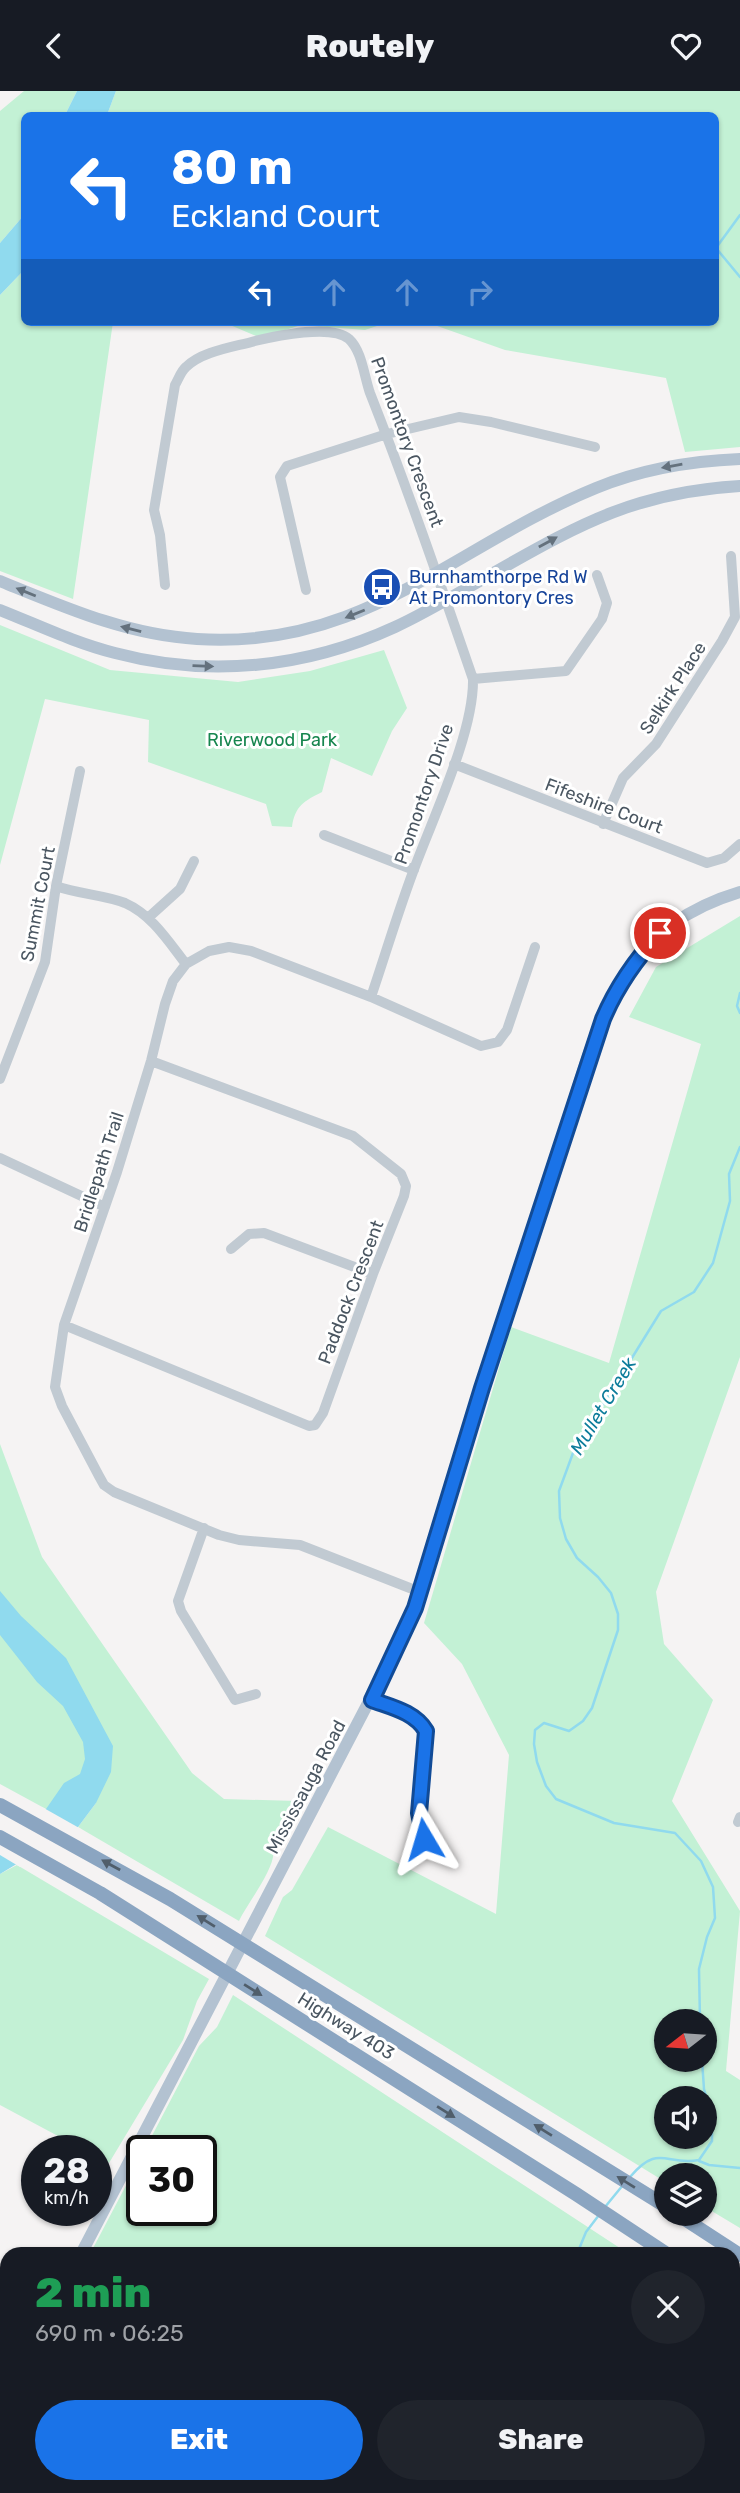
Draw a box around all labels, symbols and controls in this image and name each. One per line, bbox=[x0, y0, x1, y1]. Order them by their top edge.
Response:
icon: back bbox=[35, 27, 73, 65]
text: Routely bbox=[306, 27, 434, 65]
icon: heart bbox=[667, 27, 705, 65]
text: 80 m bbox=[171, 138, 293, 196]
icon: left bbox=[56, 140, 147, 231]
text: Eckland Court bbox=[171, 197, 380, 235]
icon: left bbox=[242, 273, 280, 311]
icon: ahead bbox=[315, 273, 353, 311]
icon: ahead bbox=[388, 273, 426, 311]
icon: right bbox=[461, 273, 499, 311]
street label: Promontory Crescent bbox=[366, 354, 448, 530]
one-way arrow bbox=[661, 461, 683, 472]
one-way arrow bbox=[538, 536, 558, 548]
bus stop icon: Burnhamthorpe Rd W At Promontory Cres bbox=[361, 566, 403, 608]
place label: Burnhamthorpe Rd W At Promontory Cres bbox=[409, 566, 588, 609]
one-way arrow bbox=[16, 586, 37, 597]
one-way arrow bbox=[344, 609, 365, 620]
one-way arrow bbox=[120, 623, 142, 634]
street label: Selkirk Place bbox=[635, 638, 711, 738]
one-way arrow bbox=[192, 661, 214, 672]
street label: Promontory Drive bbox=[390, 721, 458, 867]
park label: Riverwood Park bbox=[207, 729, 338, 751]
street label: Fifeshire Court bbox=[542, 773, 666, 839]
street label: Summit Court bbox=[16, 845, 60, 963]
pin bbox=[630, 903, 690, 963]
icon: arrive bbox=[641, 914, 679, 952]
street label: Bridlepath Trail bbox=[69, 1109, 129, 1235]
street label: Paddock Crescent bbox=[313, 1217, 389, 1367]
water label: Mullet Creek bbox=[565, 1353, 641, 1459]
street label: Mississauga Road bbox=[261, 1716, 351, 1858]
position arrow bbox=[387, 1802, 461, 1876]
one-way arrow bbox=[101, 1859, 120, 1871]
one-way arrow bbox=[196, 1915, 216, 1928]
one-way arrow bbox=[244, 1983, 263, 1996]
street label: Highway 403 bbox=[294, 1988, 398, 2064]
north arrow bbox=[654, 2009, 718, 2072]
map controls bbox=[654, 2009, 717, 2226]
button: sound bbox=[654, 2086, 717, 2149]
one-way arrow bbox=[436, 2105, 455, 2118]
one-way arrow bbox=[534, 2124, 553, 2137]
speed limit sign: 30 bbox=[126, 2135, 217, 2226]
text: 28 bbox=[43, 2150, 90, 2192]
button: layers bbox=[654, 2163, 717, 2226]
one-way arrow bbox=[616, 2175, 636, 2188]
text: km/h bbox=[44, 2187, 89, 2209]
text: 2 min bbox=[35, 2268, 151, 2318]
button: close bbox=[631, 2270, 705, 2344]
text: 690 m · 06:25 bbox=[35, 2319, 184, 2347]
button: Exit bbox=[35, 2400, 363, 2480]
button: Share bbox=[377, 2400, 705, 2480]

